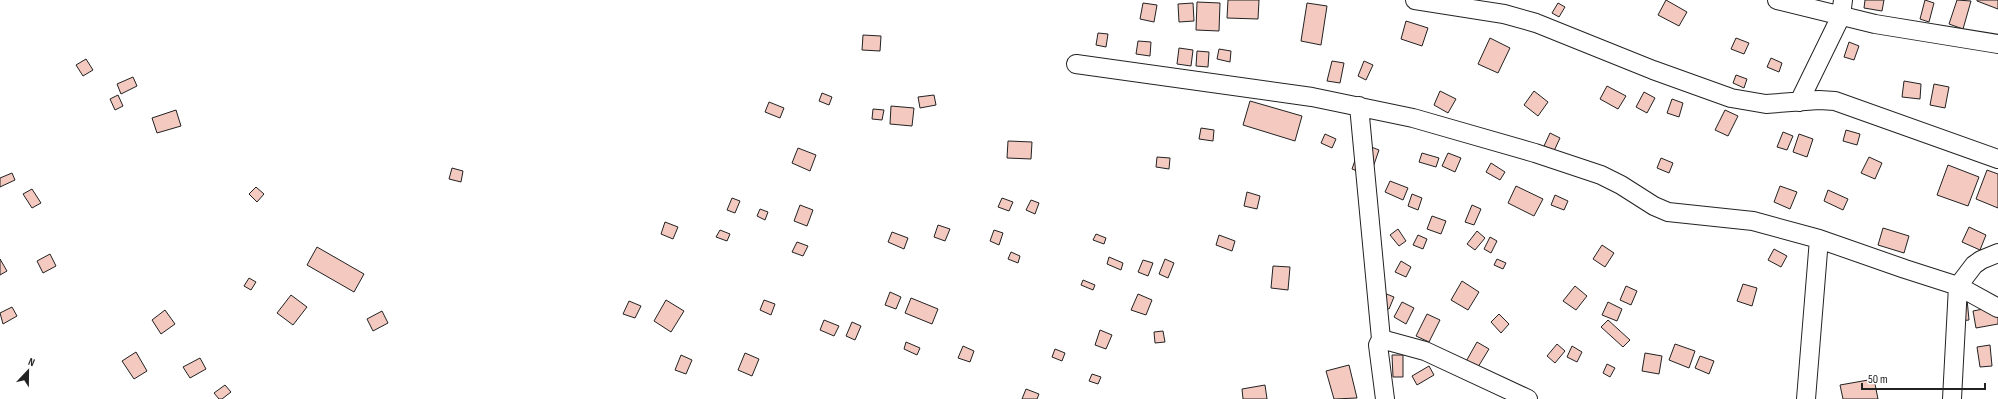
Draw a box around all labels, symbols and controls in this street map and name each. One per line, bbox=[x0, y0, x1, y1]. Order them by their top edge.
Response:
north arrow bbox=[8, 351, 48, 391]
text: N bbox=[26, 355, 37, 369]
scale bar bbox=[1862, 365, 1985, 391]
text: 50 m bbox=[1868, 372, 1888, 387]

